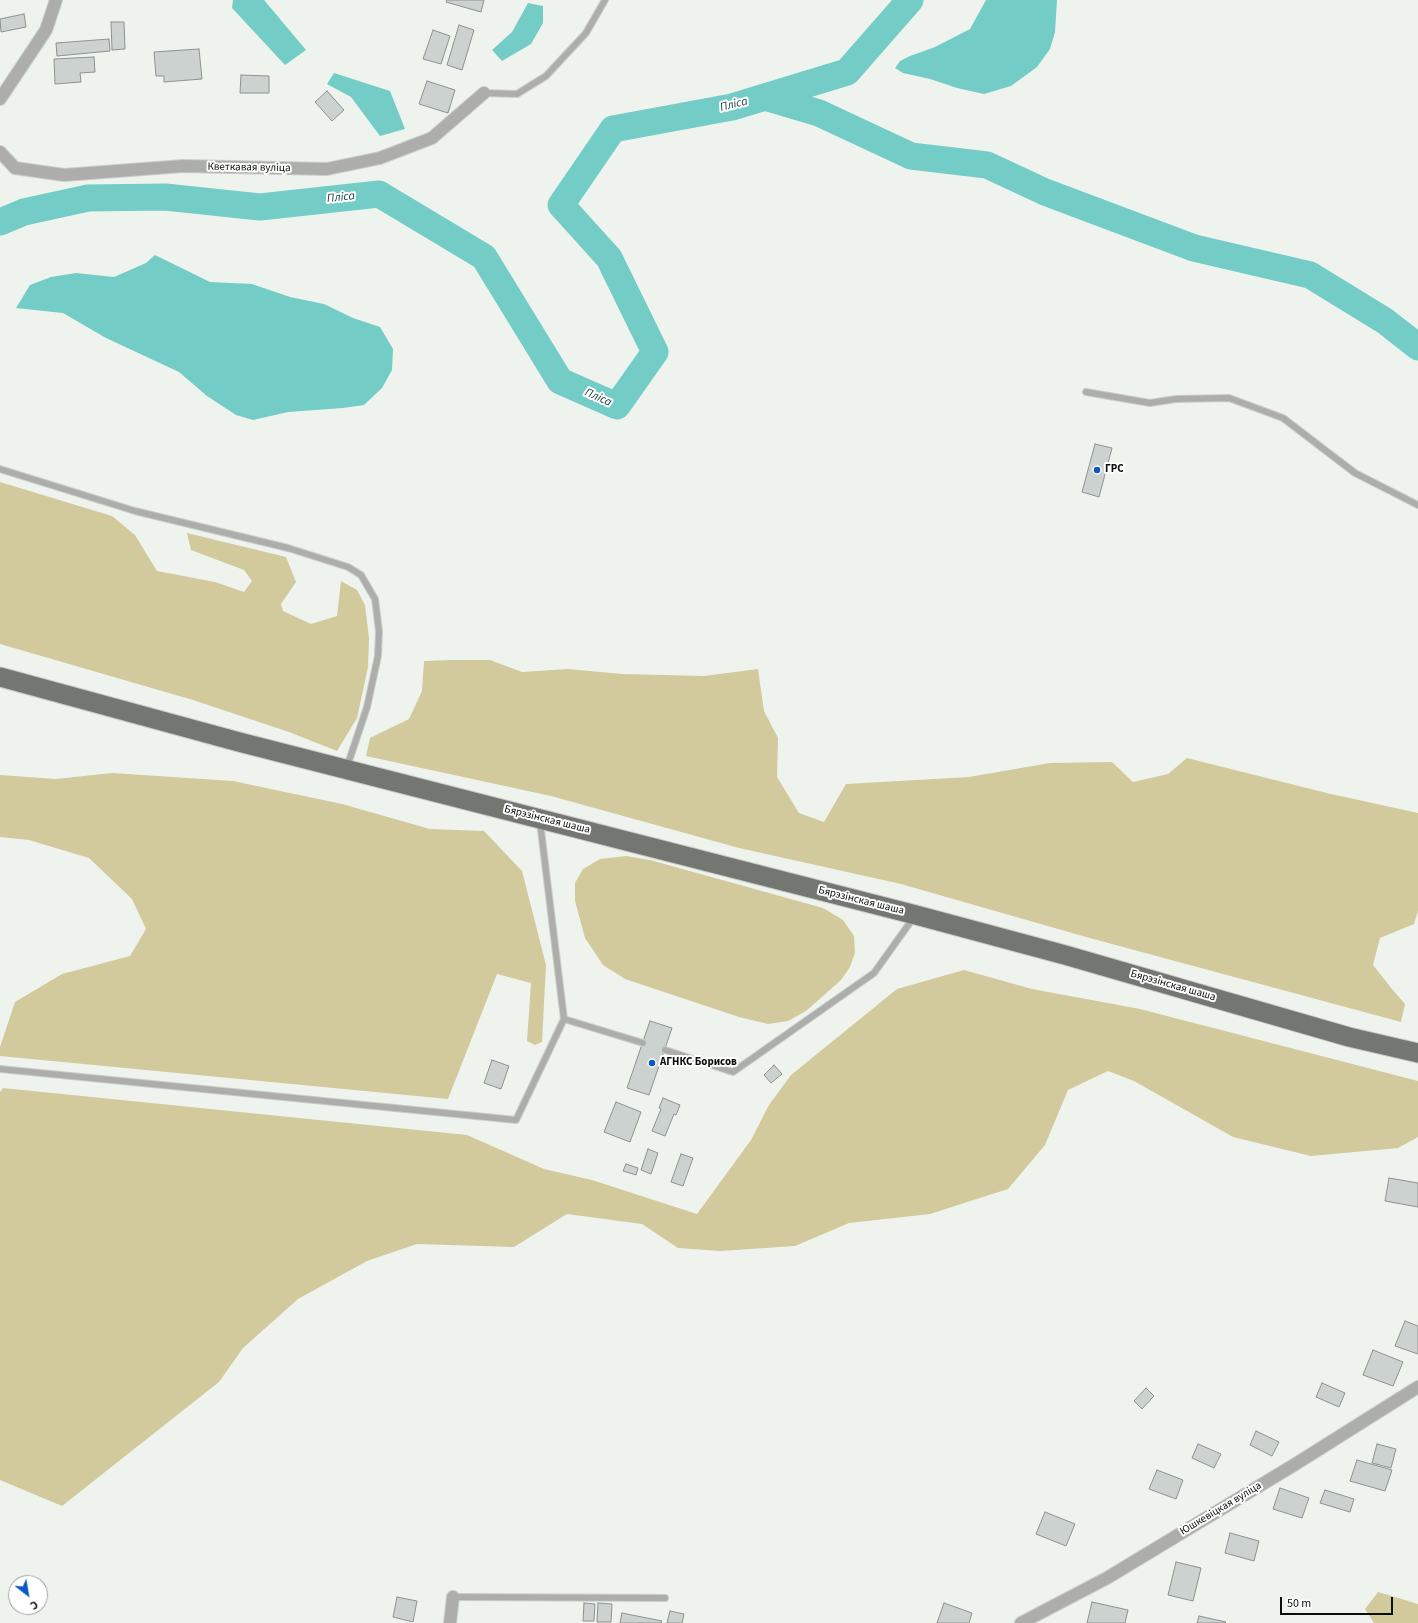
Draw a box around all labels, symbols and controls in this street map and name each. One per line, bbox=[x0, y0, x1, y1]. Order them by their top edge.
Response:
water label: Пліса bbox=[719, 95, 749, 115]
street label: Кветкавая вуліца bbox=[207, 161, 291, 175]
water label: Пліса bbox=[326, 189, 356, 207]
water label: Пліса bbox=[582, 386, 614, 410]
place label: ГРС bbox=[1105, 463, 1124, 477]
marker: ГРС bbox=[1092, 465, 1102, 475]
street label: Бярэзінская шаша bbox=[503, 803, 591, 837]
street label: Бярэзінская шаша bbox=[817, 884, 905, 918]
street label: Бярэзінская шаша bbox=[1129, 968, 1217, 1004]
place label: АГНКС Борисов bbox=[660, 1056, 737, 1070]
marker: АГНКС Борисов bbox=[647, 1058, 657, 1068]
street label: Юшкевіцкая вуліца bbox=[1178, 1479, 1264, 1539]
north arrow bbox=[8, 1575, 48, 1615]
scale bar bbox=[1282, 1589, 1395, 1615]
text: 50 m bbox=[1287, 1595, 1311, 1612]
text: С bbox=[27, 1597, 41, 1613]

